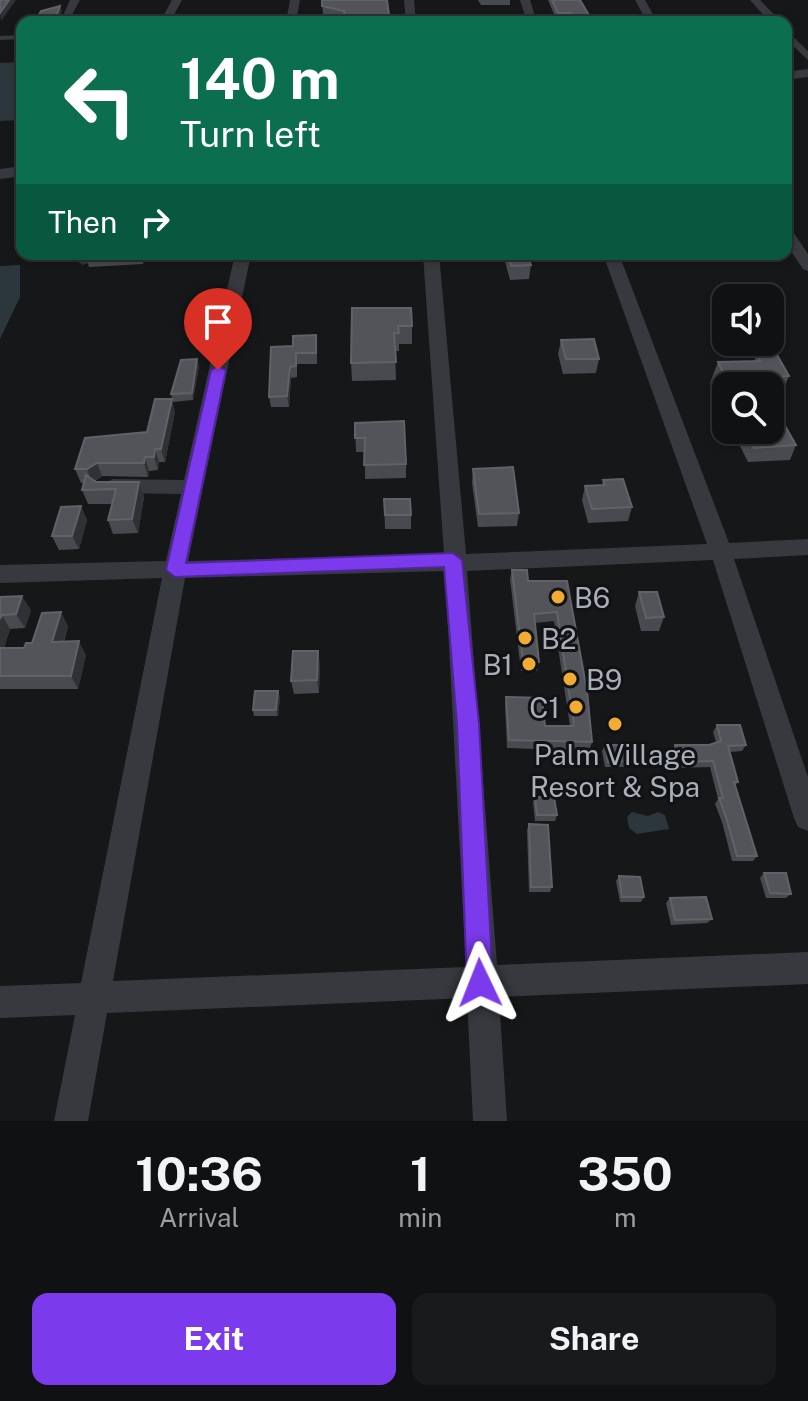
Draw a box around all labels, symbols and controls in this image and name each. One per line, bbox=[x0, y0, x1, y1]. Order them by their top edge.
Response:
text: 140 m bbox=[180, 46, 340, 112]
icon: left bbox=[48, 48, 152, 152]
text: Turn left bbox=[180, 113, 321, 155]
icon: right bbox=[133, 200, 177, 244]
text: Then bbox=[48, 204, 117, 240]
map controls bbox=[712, 284, 784, 444]
button: sound bbox=[712, 284, 784, 356]
pin bbox=[184, 288, 252, 370]
icon: arrive bbox=[196, 300, 240, 344]
button: search bbox=[712, 372, 784, 444]
place label: B6 bbox=[574, 581, 610, 614]
marker: B6 bbox=[549, 588, 567, 606]
place label: B2 bbox=[541, 622, 576, 655]
marker: B2 bbox=[516, 629, 534, 647]
place label: B1 bbox=[483, 648, 513, 681]
marker: B1 bbox=[520, 655, 538, 673]
place label: B9 bbox=[586, 663, 622, 696]
marker: B9 bbox=[561, 670, 579, 688]
place label: C1 bbox=[529, 691, 560, 724]
marker: C1 bbox=[567, 698, 585, 716]
marker: Palm Village Resort & Spa bbox=[606, 715, 624, 733]
place label: Palm Village Resort & Spa bbox=[530, 738, 700, 803]
position arrow bbox=[438, 941, 522, 1025]
text: 10:36 bbox=[135, 1145, 263, 1202]
text: 1 bbox=[410, 1145, 431, 1202]
text: 350 bbox=[578, 1145, 673, 1202]
text: Arrival bbox=[159, 1202, 239, 1233]
text: min bbox=[398, 1202, 442, 1233]
text: m bbox=[614, 1202, 636, 1233]
button: Exit bbox=[32, 1293, 396, 1385]
button: Share bbox=[412, 1293, 776, 1385]

